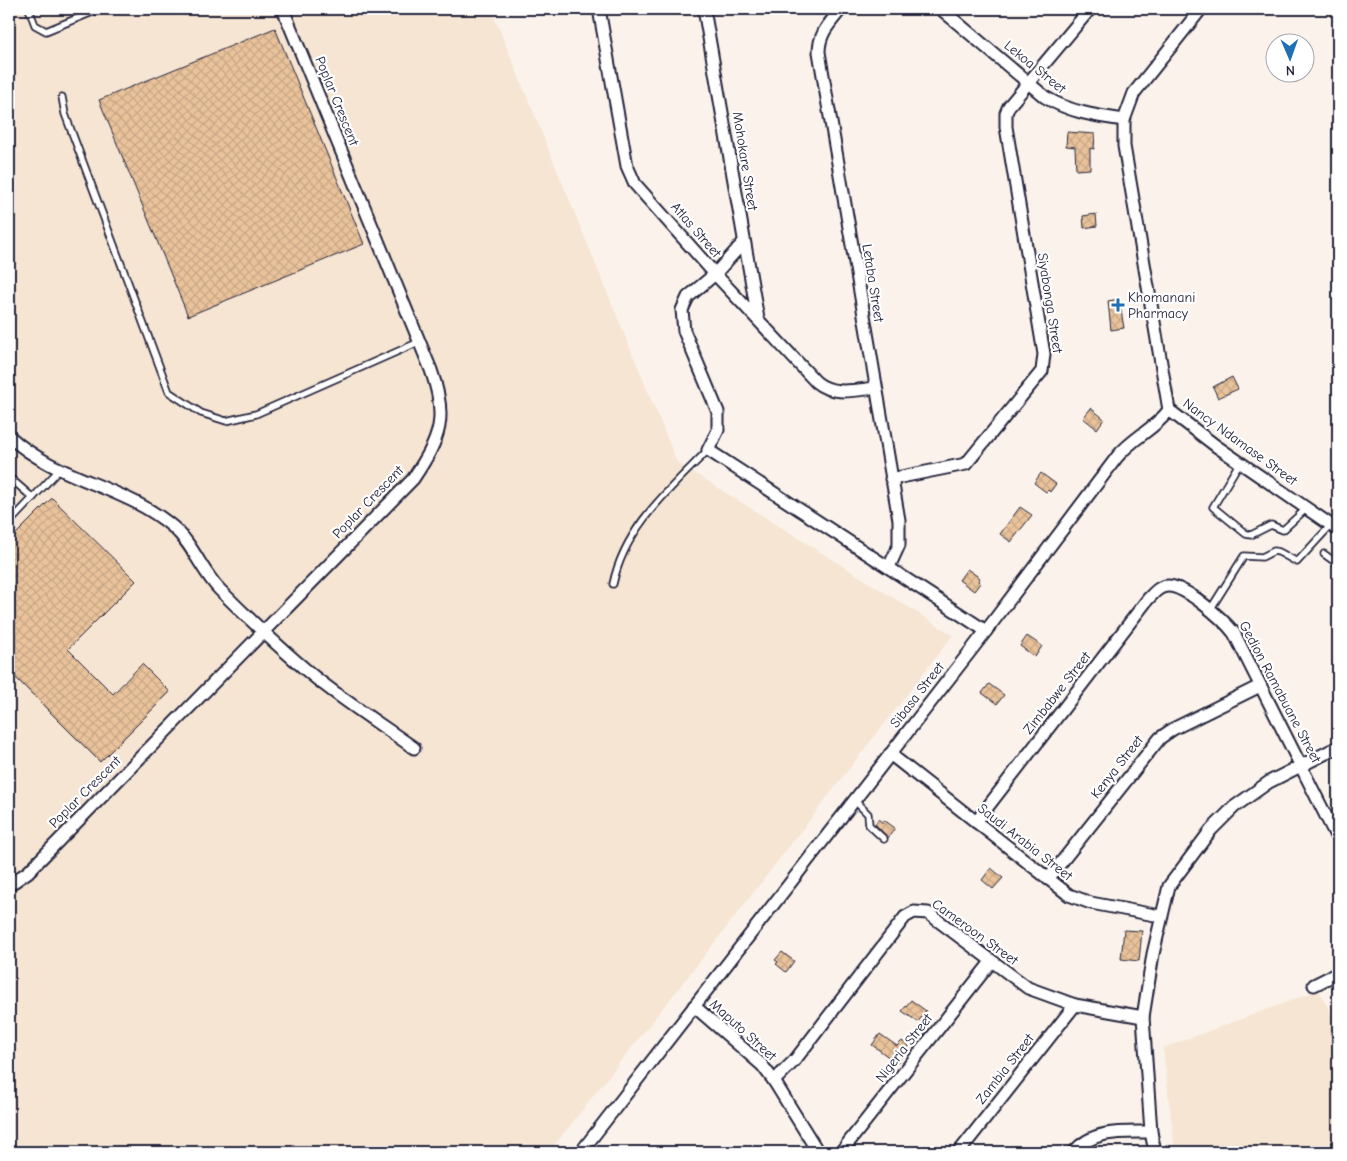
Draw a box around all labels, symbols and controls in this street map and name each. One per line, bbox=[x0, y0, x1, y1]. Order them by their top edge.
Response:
north arrow bbox=[1264, 32, 1314, 82]
street label: Lekoa Street bbox=[1001, 37, 1070, 98]
street label: Poplar Crescent bbox=[311, 54, 363, 149]
text: N bbox=[1286, 62, 1295, 79]
street label: Mohokare Street bbox=[729, 110, 761, 213]
street label: Atlas Street bbox=[667, 199, 725, 262]
street label: Letaba Street bbox=[858, 243, 888, 324]
street label: Siyabonga Street bbox=[1034, 252, 1066, 355]
place label: Khomanani Pharmacy bbox=[1128, 289, 1195, 322]
marker: Khomanani Pharmacy bbox=[1112, 299, 1124, 311]
street label: Nancy Ndamase Street bbox=[1180, 395, 1301, 490]
street label: Poplar Crescent bbox=[329, 461, 408, 542]
street label: Gedion Ramabuane Street bbox=[1235, 618, 1325, 767]
street label: Zimbabwe Street bbox=[1020, 648, 1095, 738]
street label: Sibasa Street bbox=[886, 658, 948, 731]
street label: Kenya Street bbox=[1087, 731, 1148, 802]
street label: Poplar Crescent bbox=[45, 752, 125, 832]
street label: Saudi Arabia Street bbox=[974, 800, 1077, 885]
street label: Cameroon Street bbox=[929, 895, 1022, 969]
street label: Maputo Street bbox=[706, 995, 781, 1065]
street label: Nigeria Street bbox=[872, 1009, 937, 1086]
street label: Zambia Street bbox=[972, 1030, 1038, 1108]

